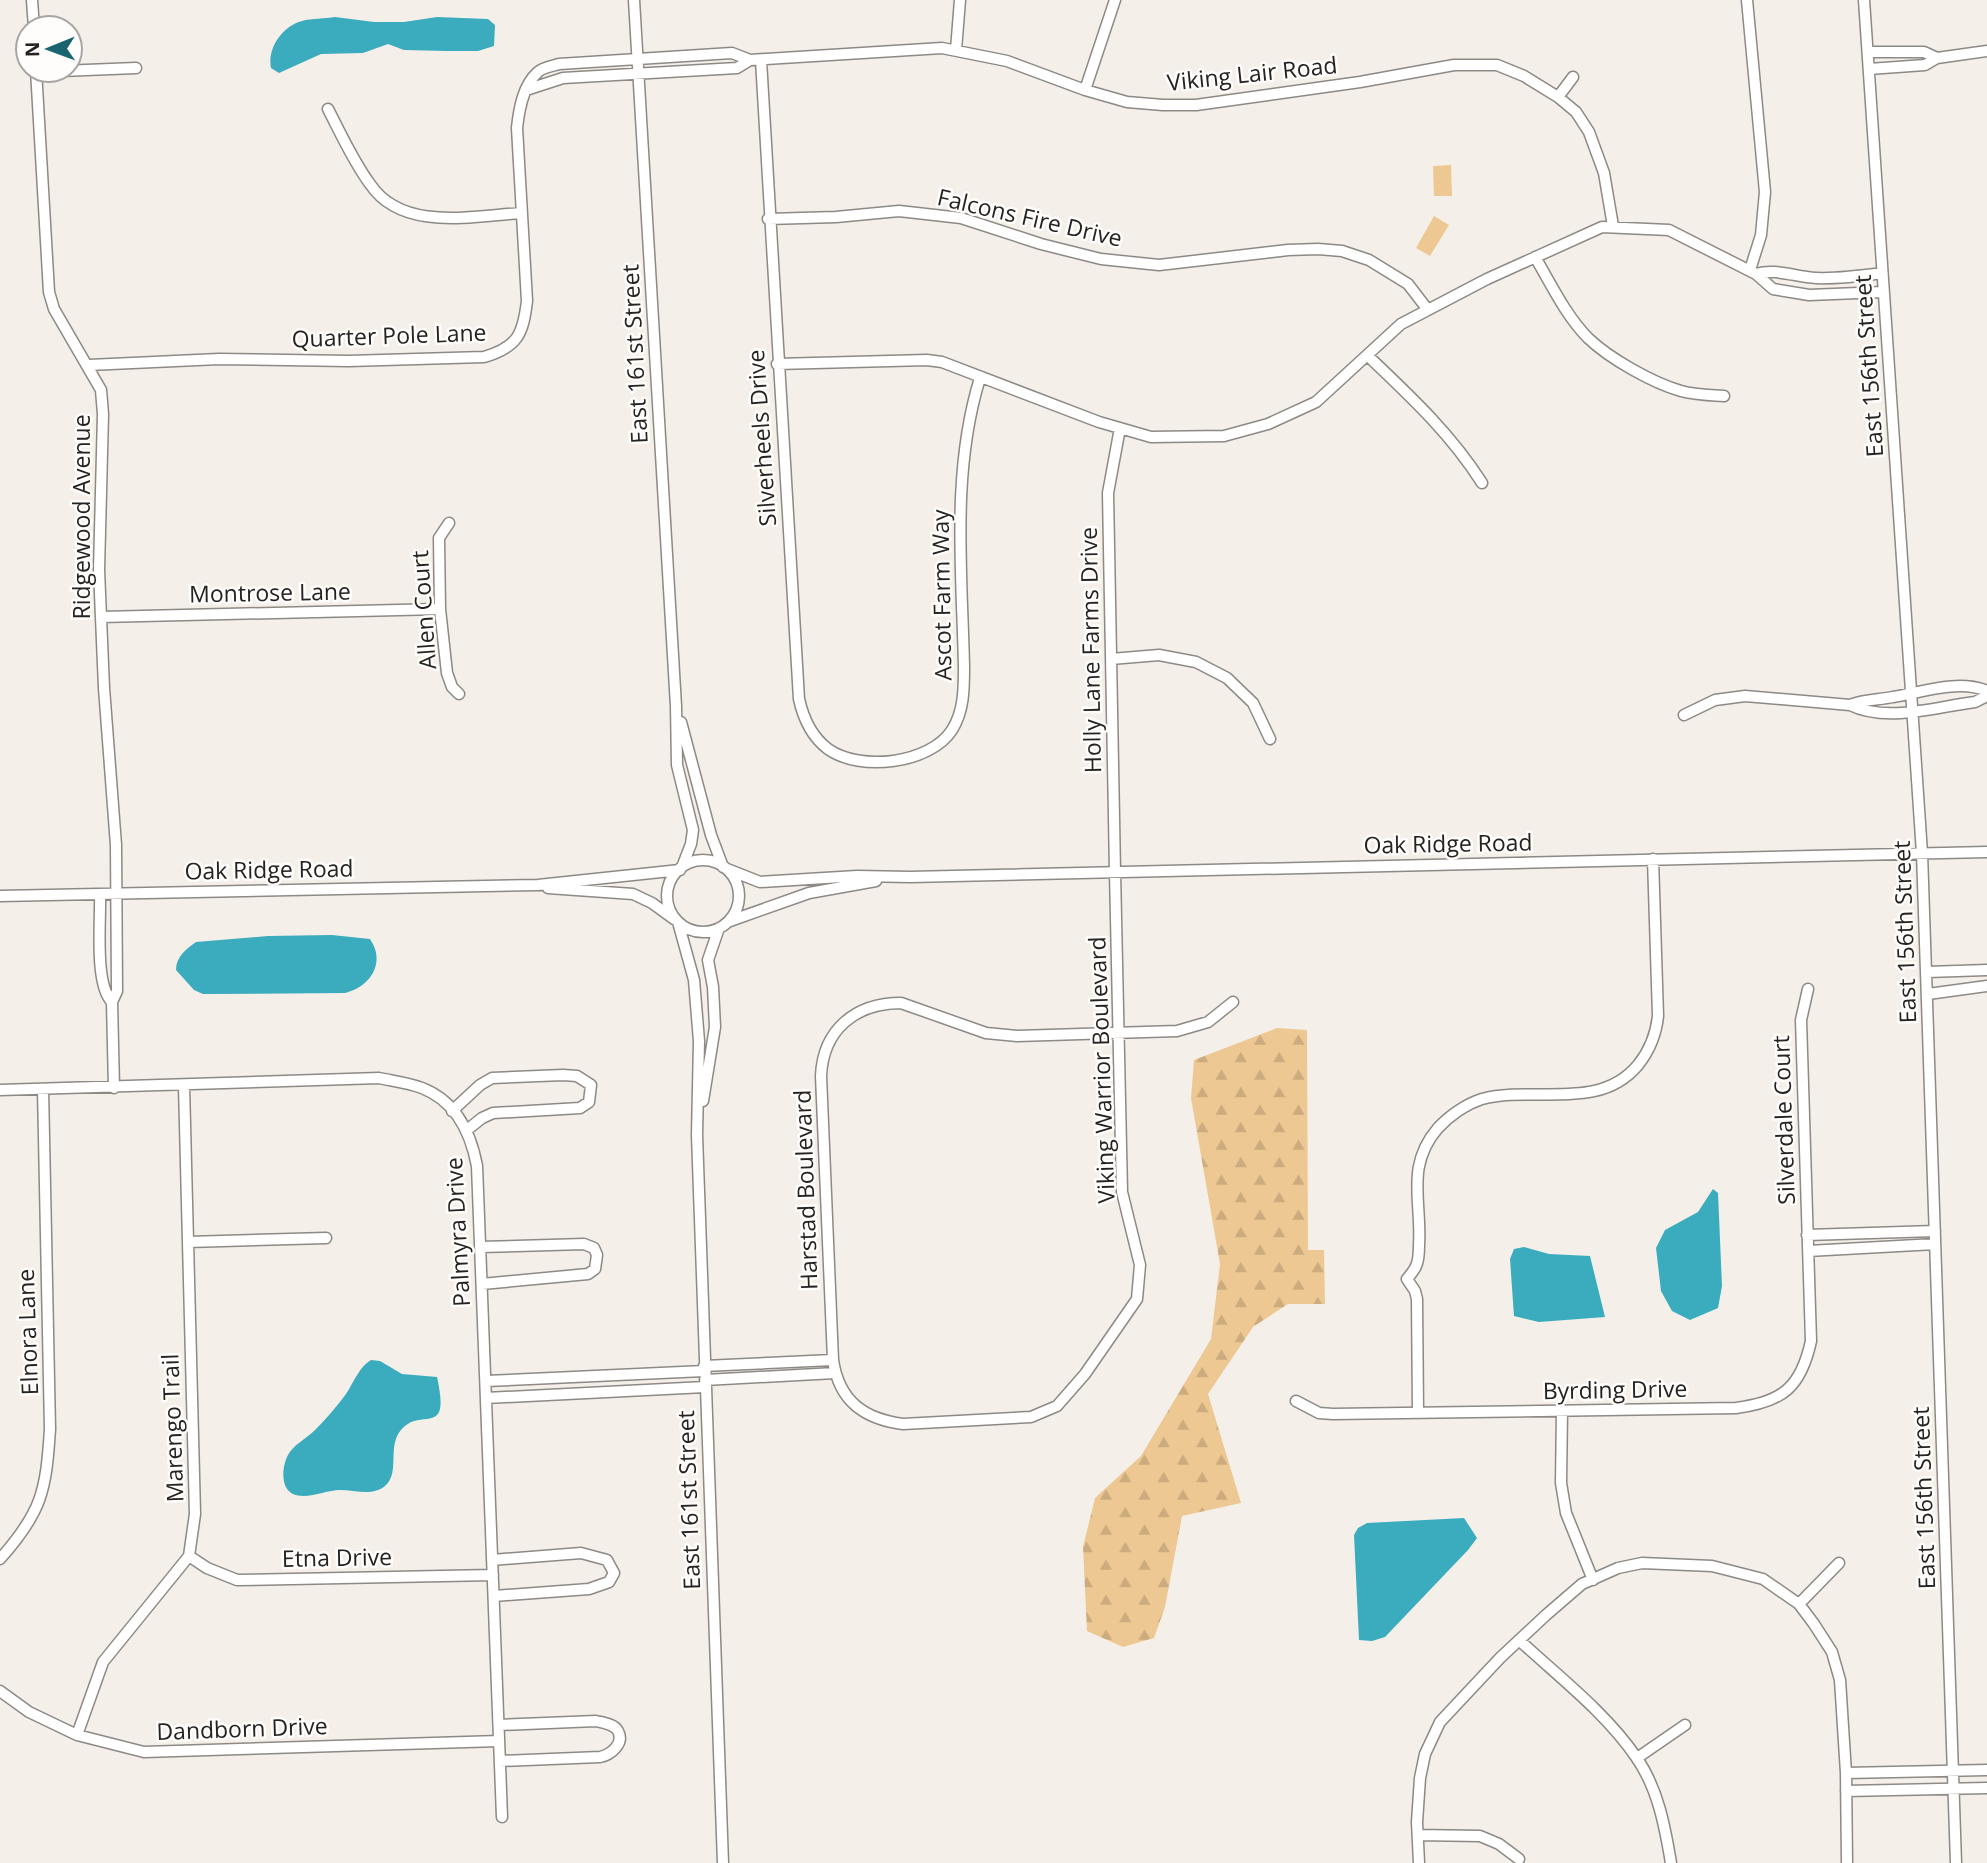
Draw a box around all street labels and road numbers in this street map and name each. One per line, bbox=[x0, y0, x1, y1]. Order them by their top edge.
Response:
street label: Viking Lair Road bbox=[1165, 48, 1339, 98]
street label: Falcons Fire Drive bbox=[935, 180, 1125, 254]
street label: East 161st Street bbox=[613, 264, 655, 444]
street label: East 156th Street bbox=[1846, 274, 1890, 458]
street label: Quarter Pole Lane bbox=[291, 316, 487, 354]
street label: Silverheels Drive bbox=[739, 349, 783, 527]
street label: Ridgewood Avenue bbox=[65, 414, 97, 620]
street label: Ascot Farm Way bbox=[923, 509, 958, 681]
street label: Holly Lane Farms Drive bbox=[1072, 527, 1108, 773]
street label: Allen Court bbox=[403, 549, 443, 671]
street label: Montrose Lane bbox=[189, 575, 351, 609]
street label: Oak Ridge Road bbox=[1363, 826, 1533, 860]
street label: East 156th Street bbox=[1885, 840, 1923, 1024]
street label: Oak Ridge Road bbox=[184, 852, 354, 886]
street label: Viking Warrior Boulevard bbox=[1080, 936, 1122, 1204]
street label: Silverdale Court bbox=[1764, 1035, 1802, 1205]
street label: Harstad Boulevard bbox=[786, 1089, 824, 1291]
street label: Palmyra Drive bbox=[437, 1156, 477, 1308]
street label: Elnora Lane bbox=[9, 1268, 45, 1396]
street label: Marengo Trail bbox=[153, 1353, 191, 1503]
street label: Byrding Drive bbox=[1542, 1372, 1688, 1406]
street label: East 156th Street bbox=[1904, 1406, 1942, 1590]
street label: East 161st Street bbox=[669, 1410, 707, 1590]
street label: Etna Drive bbox=[282, 1540, 392, 1574]
street label: Dandborn Drive bbox=[156, 1709, 328, 1747]

